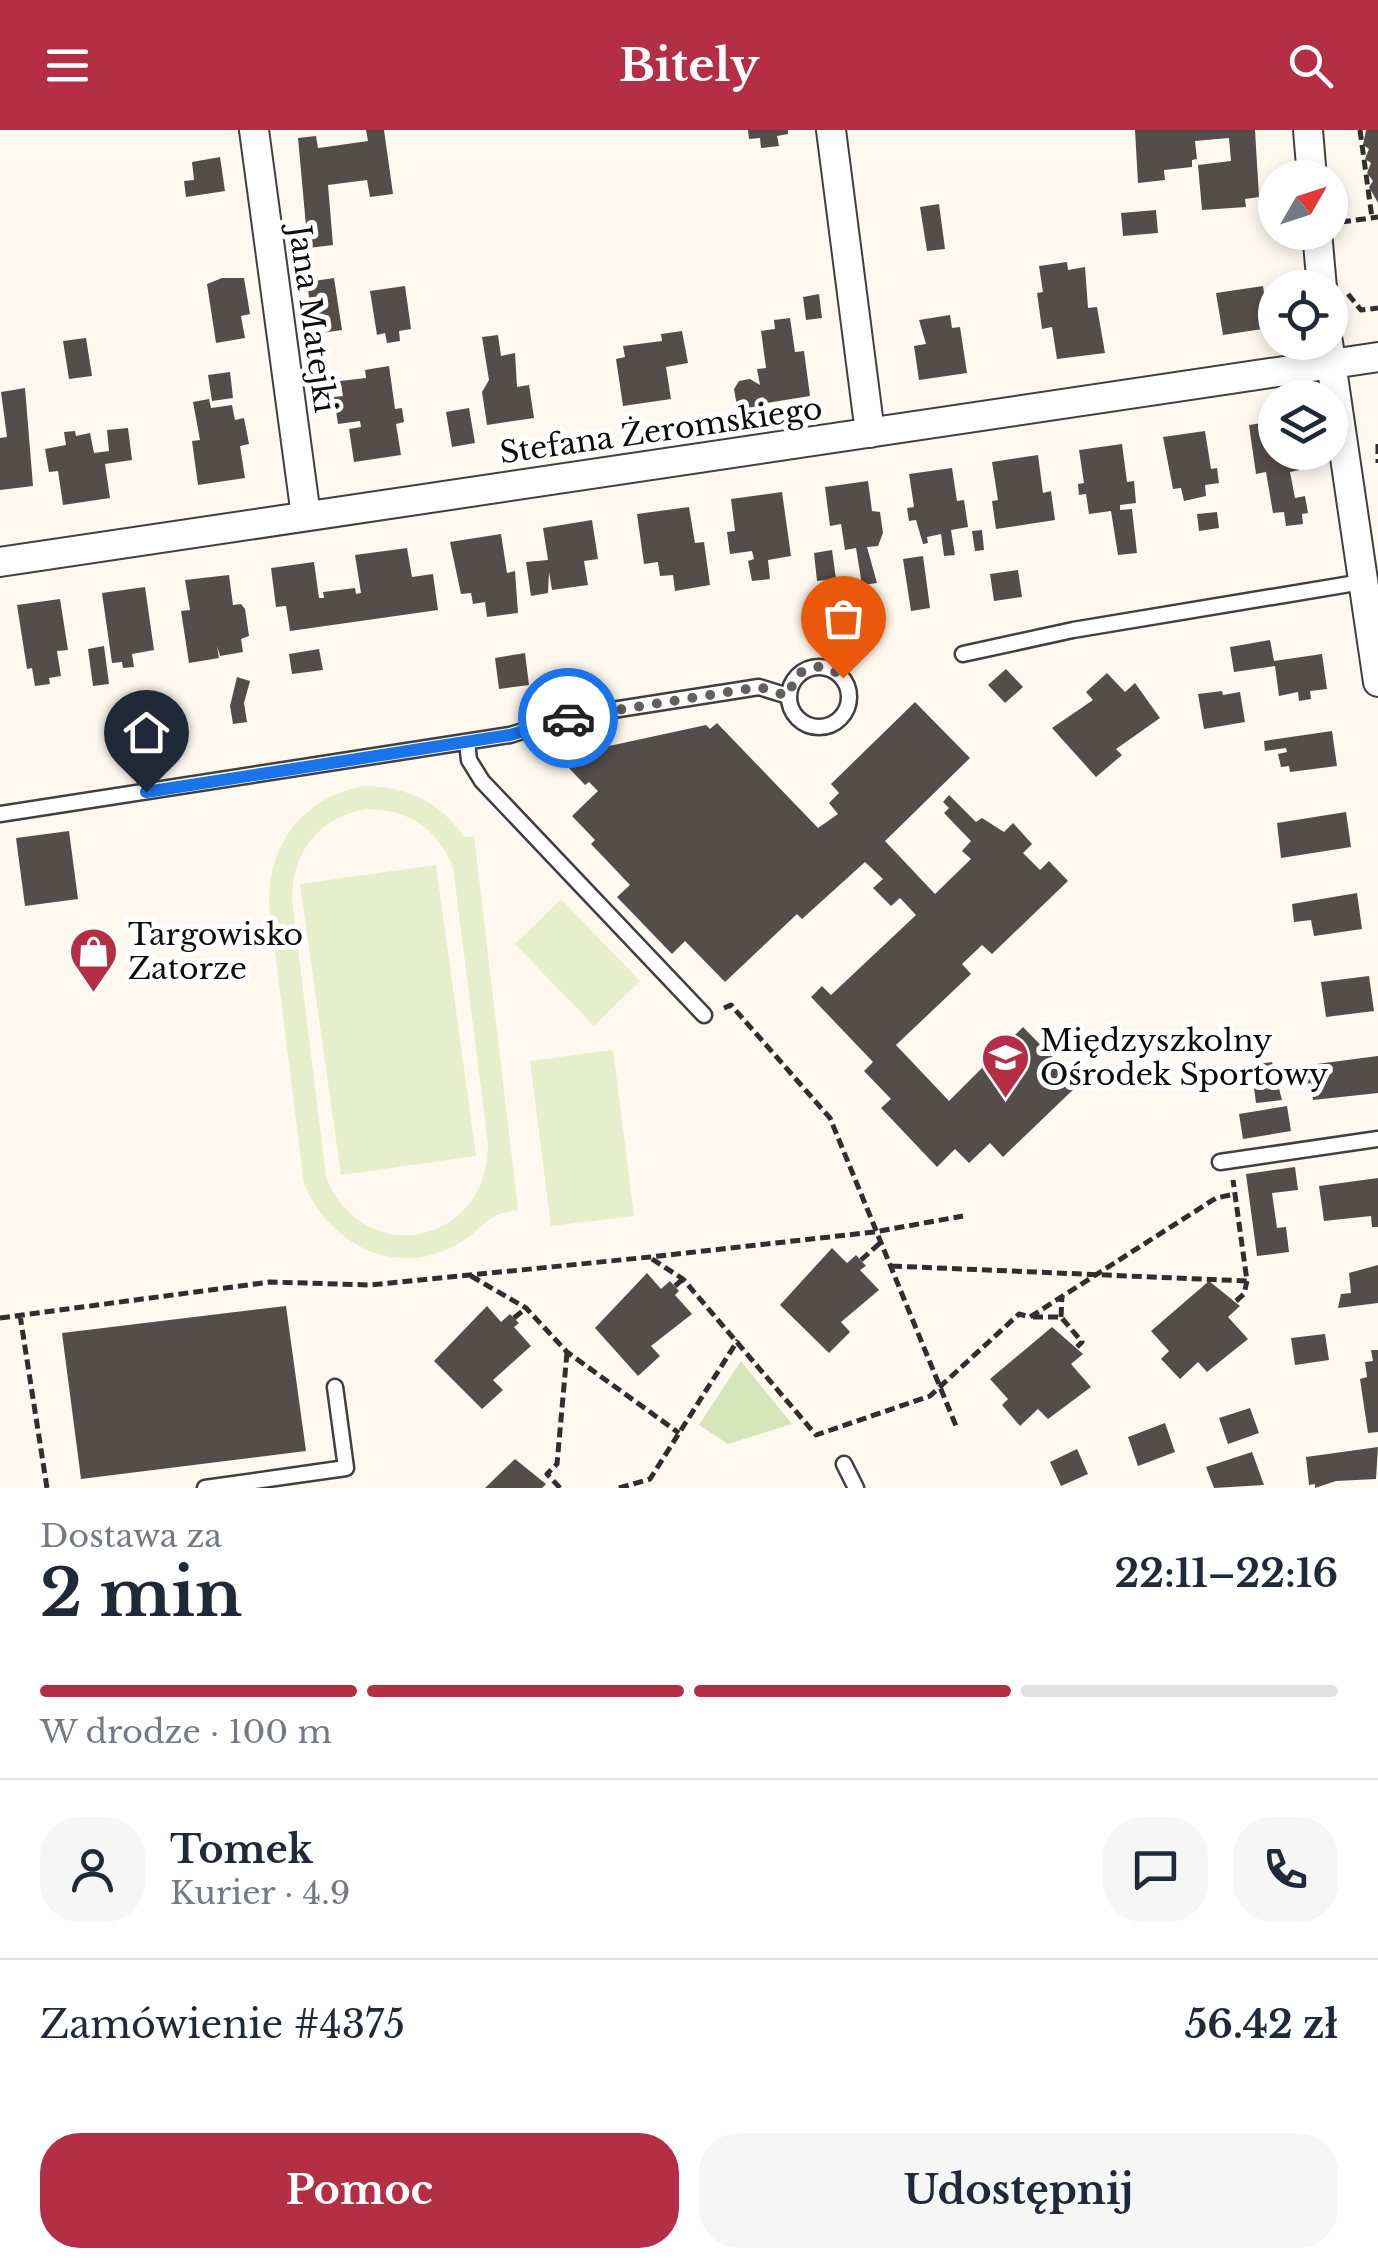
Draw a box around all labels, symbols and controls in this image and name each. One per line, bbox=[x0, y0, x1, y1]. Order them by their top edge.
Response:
text: Bitely bbox=[619, 37, 759, 93]
icon: menu bbox=[40, 38, 95, 93]
icon: search bbox=[1283, 38, 1338, 93]
north arrow bbox=[1258, 160, 1348, 250]
map controls bbox=[1258, 160, 1348, 470]
street label: Jana Matejki bbox=[280, 219, 344, 415]
button: locate bbox=[1258, 270, 1348, 360]
button: layers bbox=[1258, 380, 1348, 470]
street label: Stefana Żeromskiego bbox=[497, 390, 825, 471]
pin bbox=[801, 576, 886, 679]
icon: bag bbox=[816, 591, 871, 646]
courier bbox=[518, 668, 618, 768]
pin bbox=[104, 690, 189, 793]
icon: car bbox=[541, 691, 596, 746]
icon: home bbox=[119, 705, 174, 760]
place label: Targowisko Zatorze bbox=[128, 916, 303, 987]
shop icon: Targowisko Zatorze bbox=[67, 926, 119, 994]
place label: Międzyszkolny Ośrodek Sportowy bbox=[1040, 1022, 1328, 1093]
school or university icon: Międzyszkolny Ośrodek Sportowy bbox=[979, 1032, 1031, 1100]
text: Dostawa za bbox=[40, 1516, 222, 1556]
text: 22:11–22:16 bbox=[1114, 1550, 1338, 1597]
text: 2 min bbox=[40, 1553, 242, 1634]
text: W drodze · 100 m bbox=[40, 1712, 332, 1752]
button: person bbox=[40, 1817, 145, 1922]
button: chat bbox=[1103, 1817, 1208, 1922]
button: phone bbox=[1233, 1817, 1338, 1922]
text: Tomek bbox=[170, 1826, 313, 1873]
text: Kurier · 4.9 bbox=[170, 1873, 350, 1913]
text: Zamówienie #4375 bbox=[40, 2001, 405, 2048]
text: 56.42 zł bbox=[1185, 2001, 1338, 2048]
button: Pomoc bbox=[40, 2133, 679, 2248]
button: Udostępnij bbox=[699, 2133, 1338, 2248]

